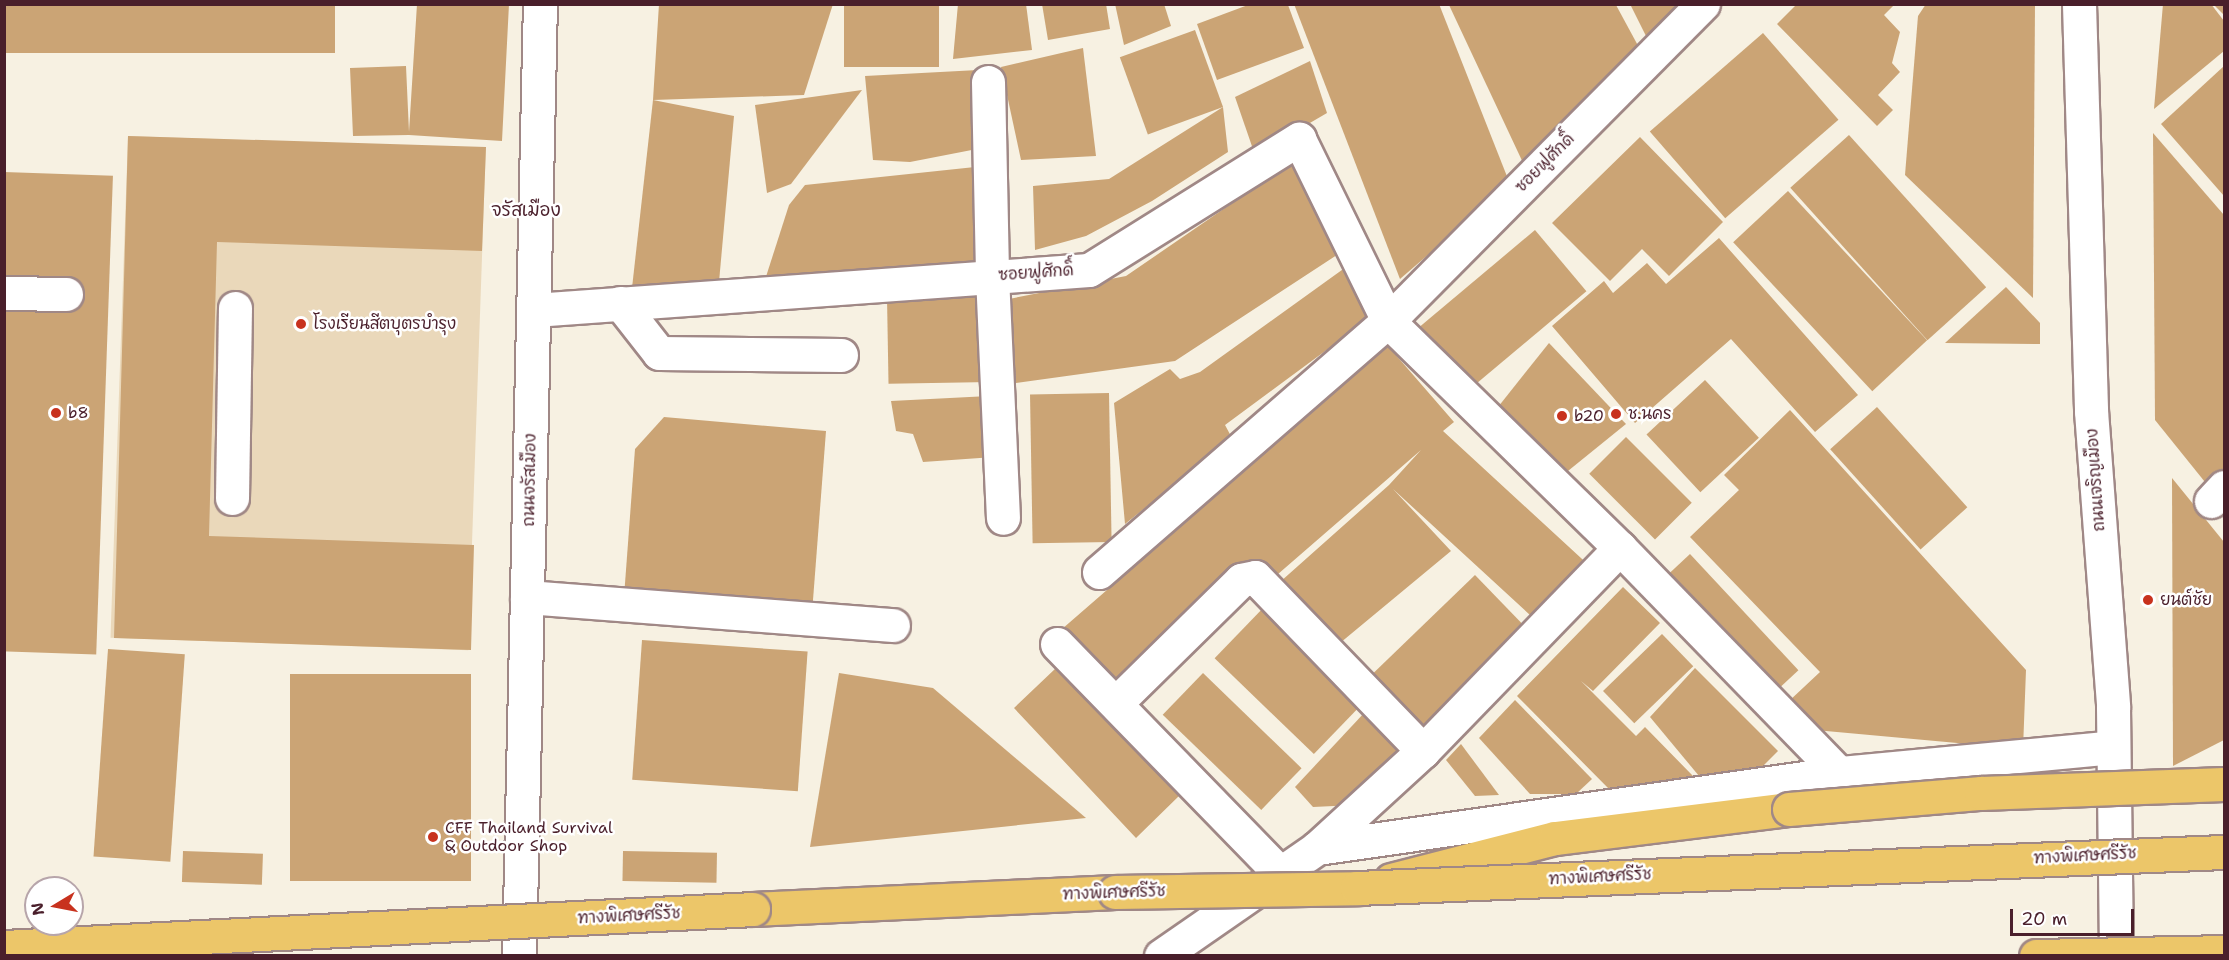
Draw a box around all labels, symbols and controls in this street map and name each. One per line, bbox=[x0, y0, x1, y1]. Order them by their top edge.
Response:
street label: ซอยฟูศักดิ์ bbox=[1511, 129, 1579, 197]
district label: จรัสเมือง bbox=[491, 199, 561, 221]
street label: ซอยฟูศักดิ์ bbox=[998, 261, 1074, 285]
place label: โรงเรียนสีตบุตรบำรุง bbox=[313, 314, 456, 334]
marker: โรงเรียนสีตบุตรบำรุง bbox=[294, 317, 308, 331]
place label: b8 bbox=[68, 403, 89, 423]
place label: ช.นคร bbox=[1628, 404, 1671, 424]
marker: b8 bbox=[49, 406, 63, 420]
place label: b20 bbox=[1574, 406, 1604, 426]
marker: ช.นคร bbox=[1609, 407, 1623, 421]
marker: b20 bbox=[1555, 409, 1569, 423]
street label: ถนนเจริญเมือง bbox=[2083, 428, 2109, 532]
street label: ถนนจรัสเมือง bbox=[520, 433, 540, 527]
place label: ยนต์ชัย bbox=[2160, 590, 2212, 610]
marker: ยนต์ชัย bbox=[2141, 593, 2155, 607]
place label: CFF Thailand Survival & Outdoor Shop bbox=[445, 818, 613, 856]
marker: CFF Thailand Survival & Outdoor Shop bbox=[426, 830, 440, 844]
street label: ทางพิเศษศรีรัช bbox=[2033, 844, 2137, 868]
street label: ทางพิเศษศรีรัช bbox=[1548, 865, 1652, 889]
north arrow bbox=[24, 876, 84, 936]
street label: ทางพิเศษศรีรัช bbox=[1062, 882, 1166, 904]
scale bar bbox=[2013, 897, 2138, 935]
text: N bbox=[26, 901, 49, 917]
street label: ทางพิเศษศรีรัช bbox=[577, 904, 681, 928]
text: 20 m bbox=[2021, 907, 2067, 931]

